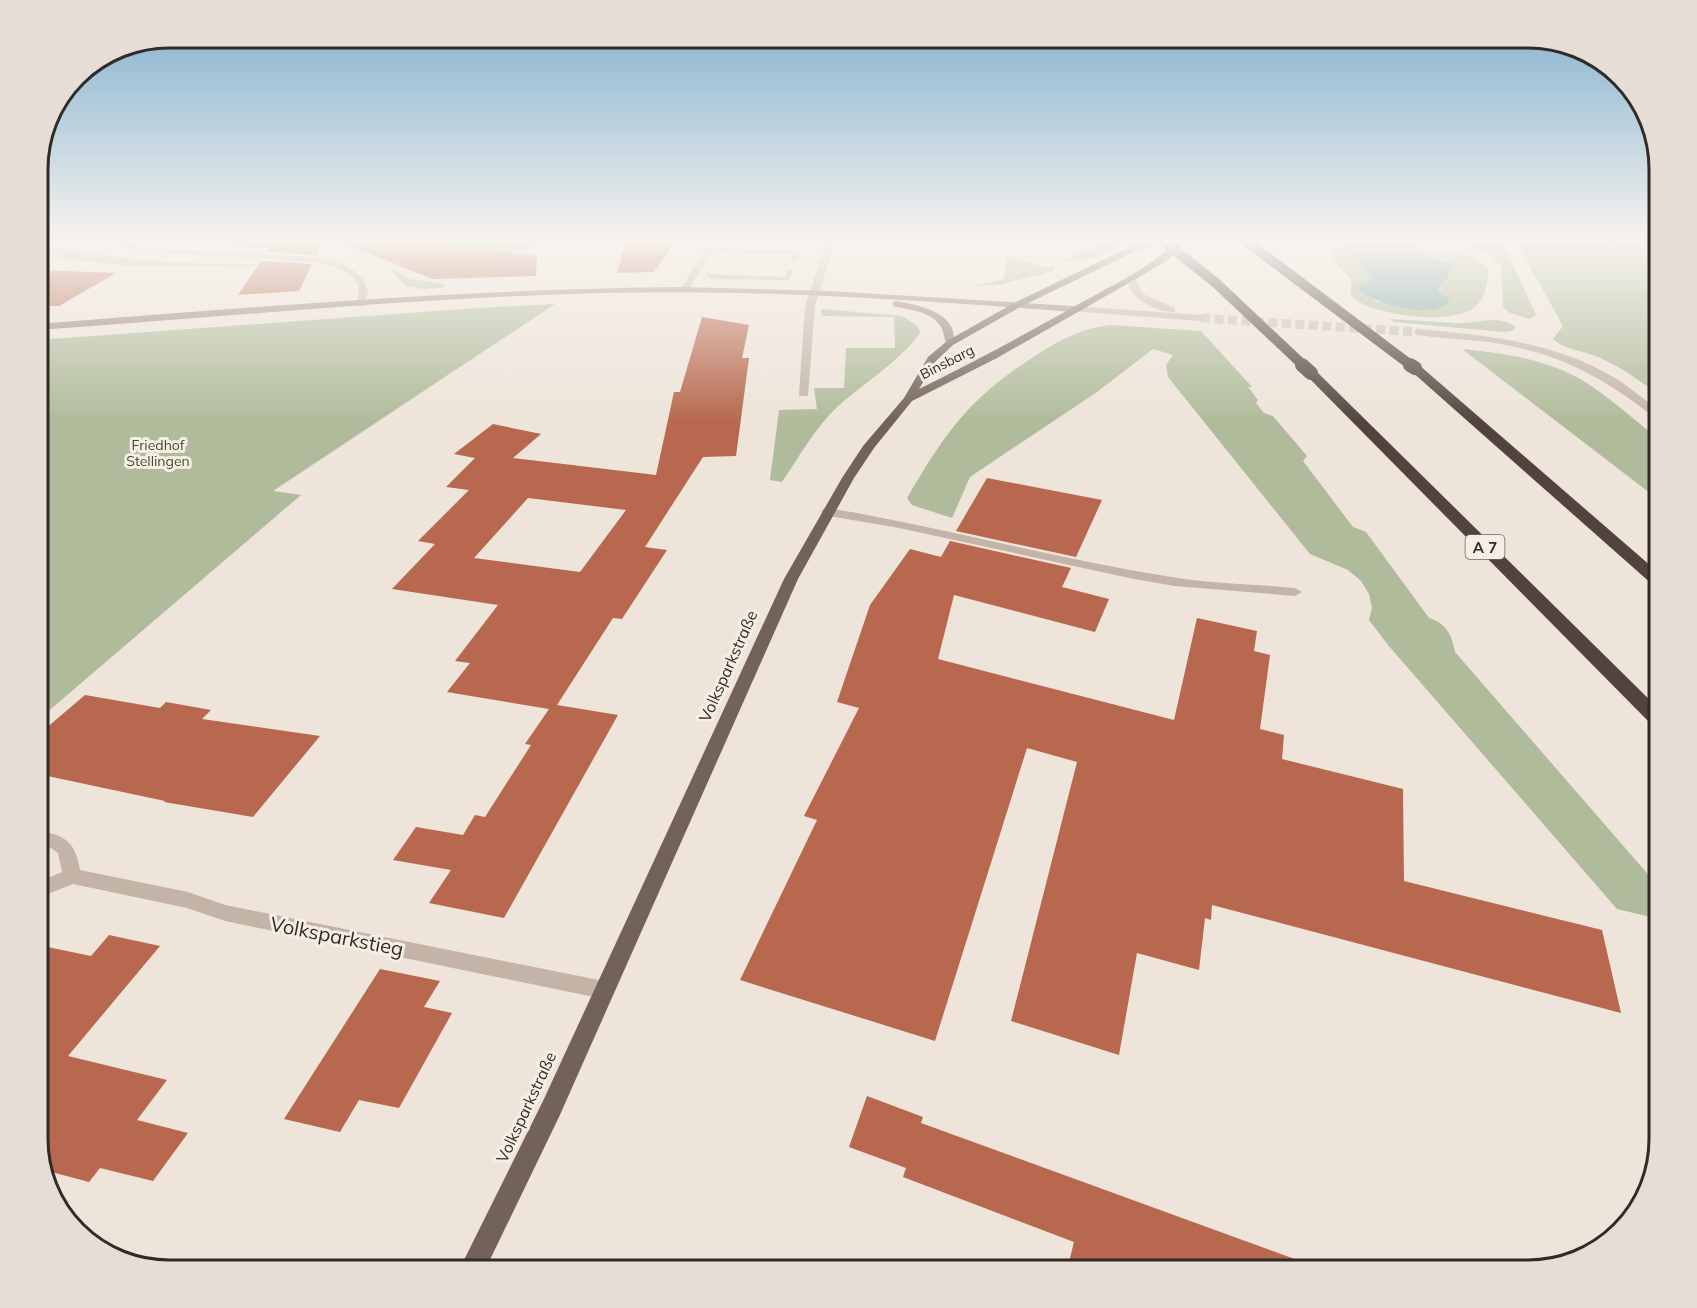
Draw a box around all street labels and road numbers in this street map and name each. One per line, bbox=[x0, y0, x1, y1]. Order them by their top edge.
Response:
street label: Binsbarg bbox=[917, 341, 977, 383]
road number: A 7 bbox=[1466, 535, 1504, 559]
street label: Volksparkstraße bbox=[694, 607, 762, 725]
street label: Volksparkstieg bbox=[268, 911, 406, 961]
street label: Volksparkstraße bbox=[492, 1048, 560, 1166]

